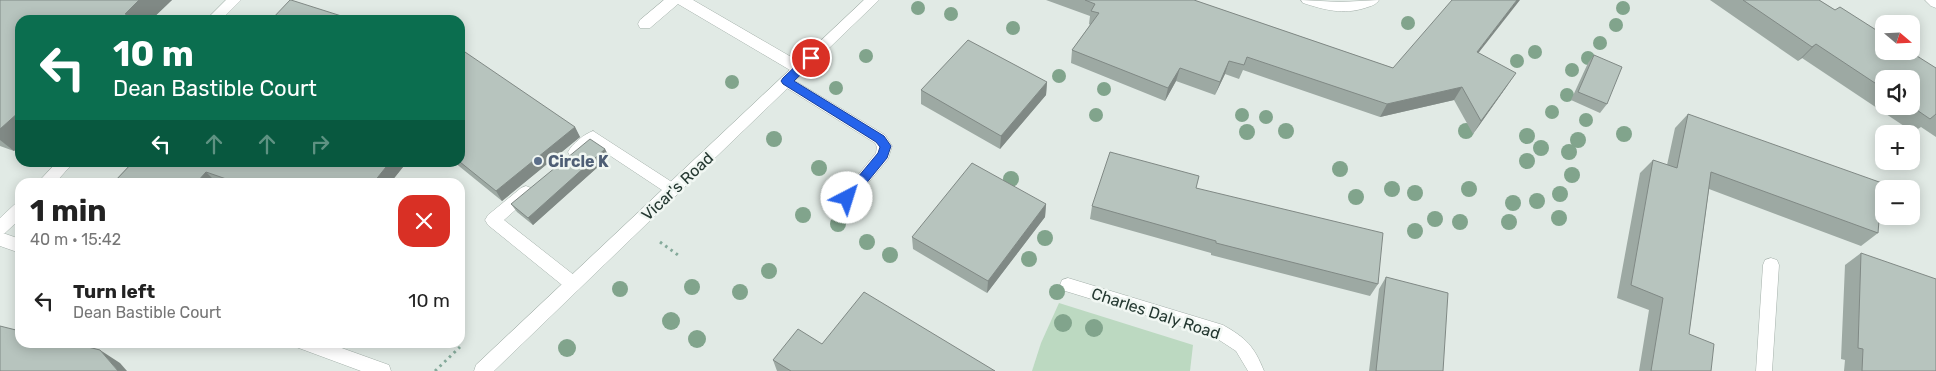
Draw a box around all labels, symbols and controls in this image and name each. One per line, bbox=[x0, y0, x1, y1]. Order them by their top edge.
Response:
north arrow bbox=[1875, 15, 1920, 60]
map controls bbox=[1875, 15, 1920, 225]
text: 10 m bbox=[113, 33, 194, 75]
icon: left bbox=[30, 35, 95, 100]
pin bbox=[790, 37, 832, 79]
icon: arrive bbox=[797, 44, 825, 72]
button: sound bbox=[1875, 70, 1920, 115]
text: Dean Bastible Court bbox=[113, 75, 317, 102]
button: + bbox=[1875, 125, 1920, 170]
icon: left bbox=[147, 130, 175, 158]
icon: ahead bbox=[200, 130, 228, 158]
icon: ahead bbox=[253, 130, 281, 158]
icon: right bbox=[306, 130, 334, 158]
street label: Vicar's Road bbox=[638, 148, 717, 224]
place label: Circle K bbox=[548, 152, 609, 171]
marker: Circle K bbox=[532, 155, 544, 167]
position arrow bbox=[820, 171, 872, 223]
button: − bbox=[1875, 180, 1920, 225]
text: 1 min bbox=[30, 193, 107, 229]
button: close bbox=[398, 195, 450, 247]
text: 40 m · 15:42 bbox=[30, 230, 121, 249]
text: Turn left bbox=[73, 280, 155, 303]
street label: Charles Daly Road bbox=[1089, 284, 1223, 343]
icon: left bbox=[30, 287, 58, 315]
text: 10 m bbox=[408, 289, 450, 312]
text: Dean Bastible Court bbox=[73, 303, 221, 322]

